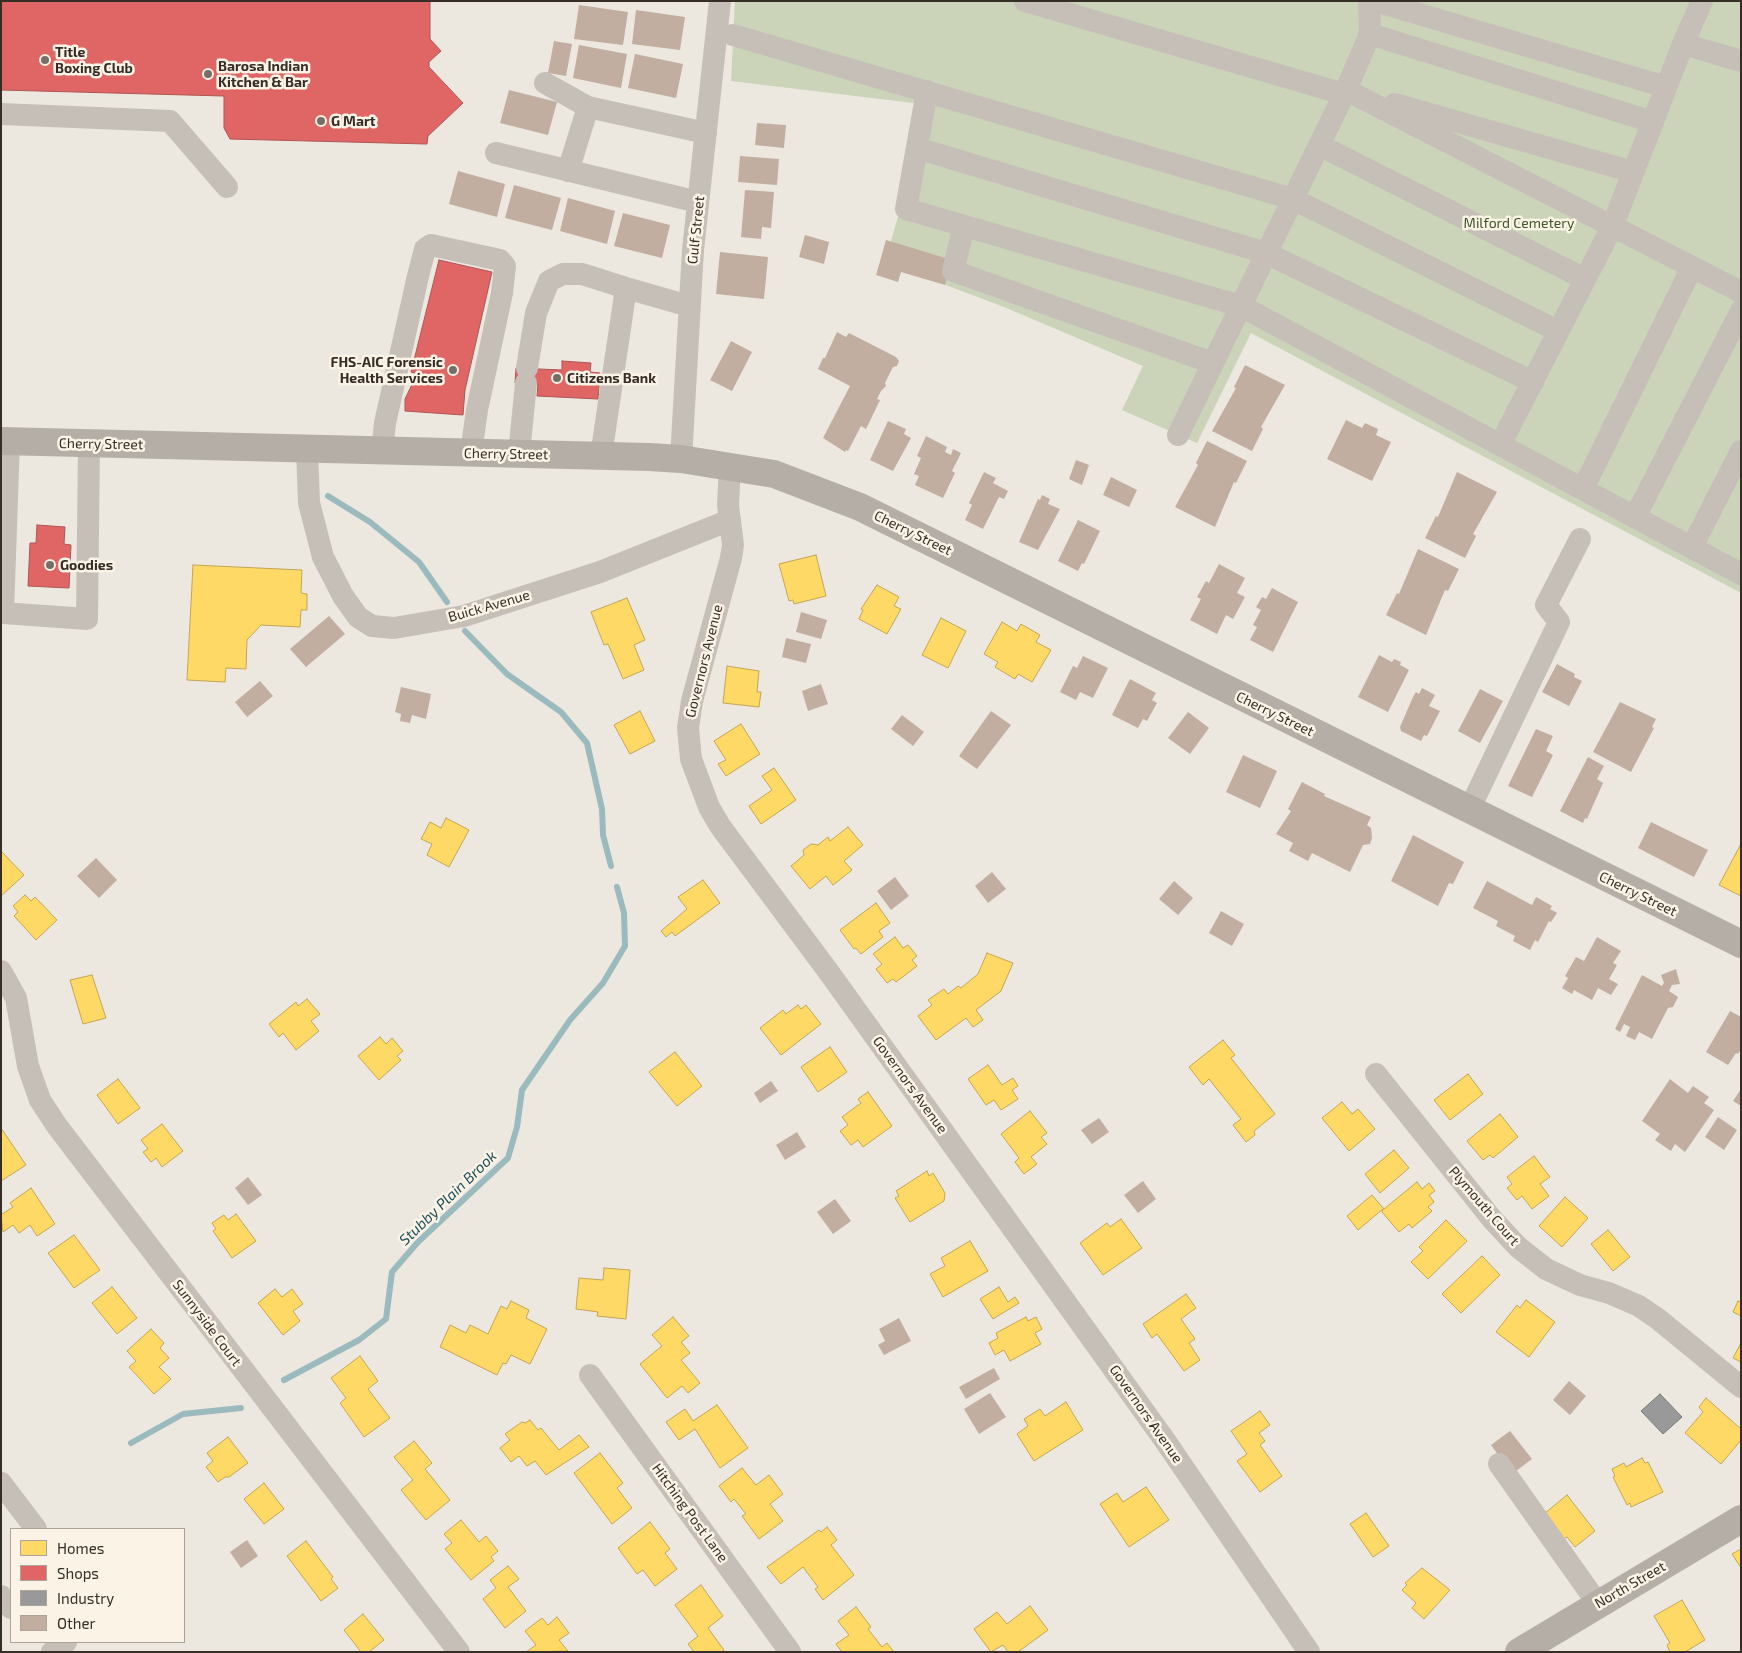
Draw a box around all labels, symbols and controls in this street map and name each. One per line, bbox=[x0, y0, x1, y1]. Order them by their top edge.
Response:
place label: Title Boxing Club bbox=[55, 44, 133, 76]
marker: Title Boxing Club bbox=[39, 54, 51, 66]
place label: Barosa Indian Kitchen & Bar bbox=[218, 58, 309, 90]
marker: Barosa Indian Kitchen & Bar bbox=[202, 68, 214, 80]
place label: G Mart bbox=[331, 113, 376, 129]
marker: G Mart bbox=[315, 115, 327, 127]
street label: Gulf Street bbox=[684, 195, 708, 265]
park label: Milford Cemetery bbox=[1464, 215, 1574, 231]
place label: FHS-AIC Forensic Health Services bbox=[331, 354, 443, 387]
marker: FHS-AIC Forensic Health Services bbox=[447, 364, 459, 376]
place label: Citizens Bank bbox=[567, 370, 656, 386]
marker: Citizens Bank bbox=[551, 372, 563, 384]
street label: Cherry Street bbox=[59, 435, 143, 453]
street label: Cherry Street bbox=[464, 445, 548, 463]
street label: Cherry Street bbox=[871, 507, 955, 559]
place label: Goodies bbox=[60, 557, 113, 573]
marker: Goodies bbox=[44, 559, 56, 571]
street label: Buick Avenue bbox=[446, 586, 532, 626]
street label: Governors Avenue bbox=[682, 603, 726, 719]
street label: Cherry Street bbox=[1233, 688, 1317, 740]
street label: Cherry Street bbox=[1596, 868, 1680, 920]
street label: Governors Avenue bbox=[869, 1033, 951, 1137]
water label: Stubby Plain Brook bbox=[396, 1147, 500, 1249]
street label: Plymouth Court bbox=[1445, 1163, 1523, 1249]
street label: Sunnyside Court bbox=[169, 1277, 245, 1369]
street label: Governors Avenue bbox=[1106, 1362, 1186, 1466]
street label: Hitching Post Lane bbox=[649, 1460, 731, 1566]
legend bbox=[10, 1528, 185, 1643]
text: Homes bbox=[57, 1539, 104, 1557]
street label: North Street bbox=[1592, 1558, 1668, 1612]
text: Shops bbox=[57, 1564, 99, 1582]
text: Industry bbox=[57, 1589, 114, 1607]
text: Other bbox=[57, 1614, 96, 1632]

